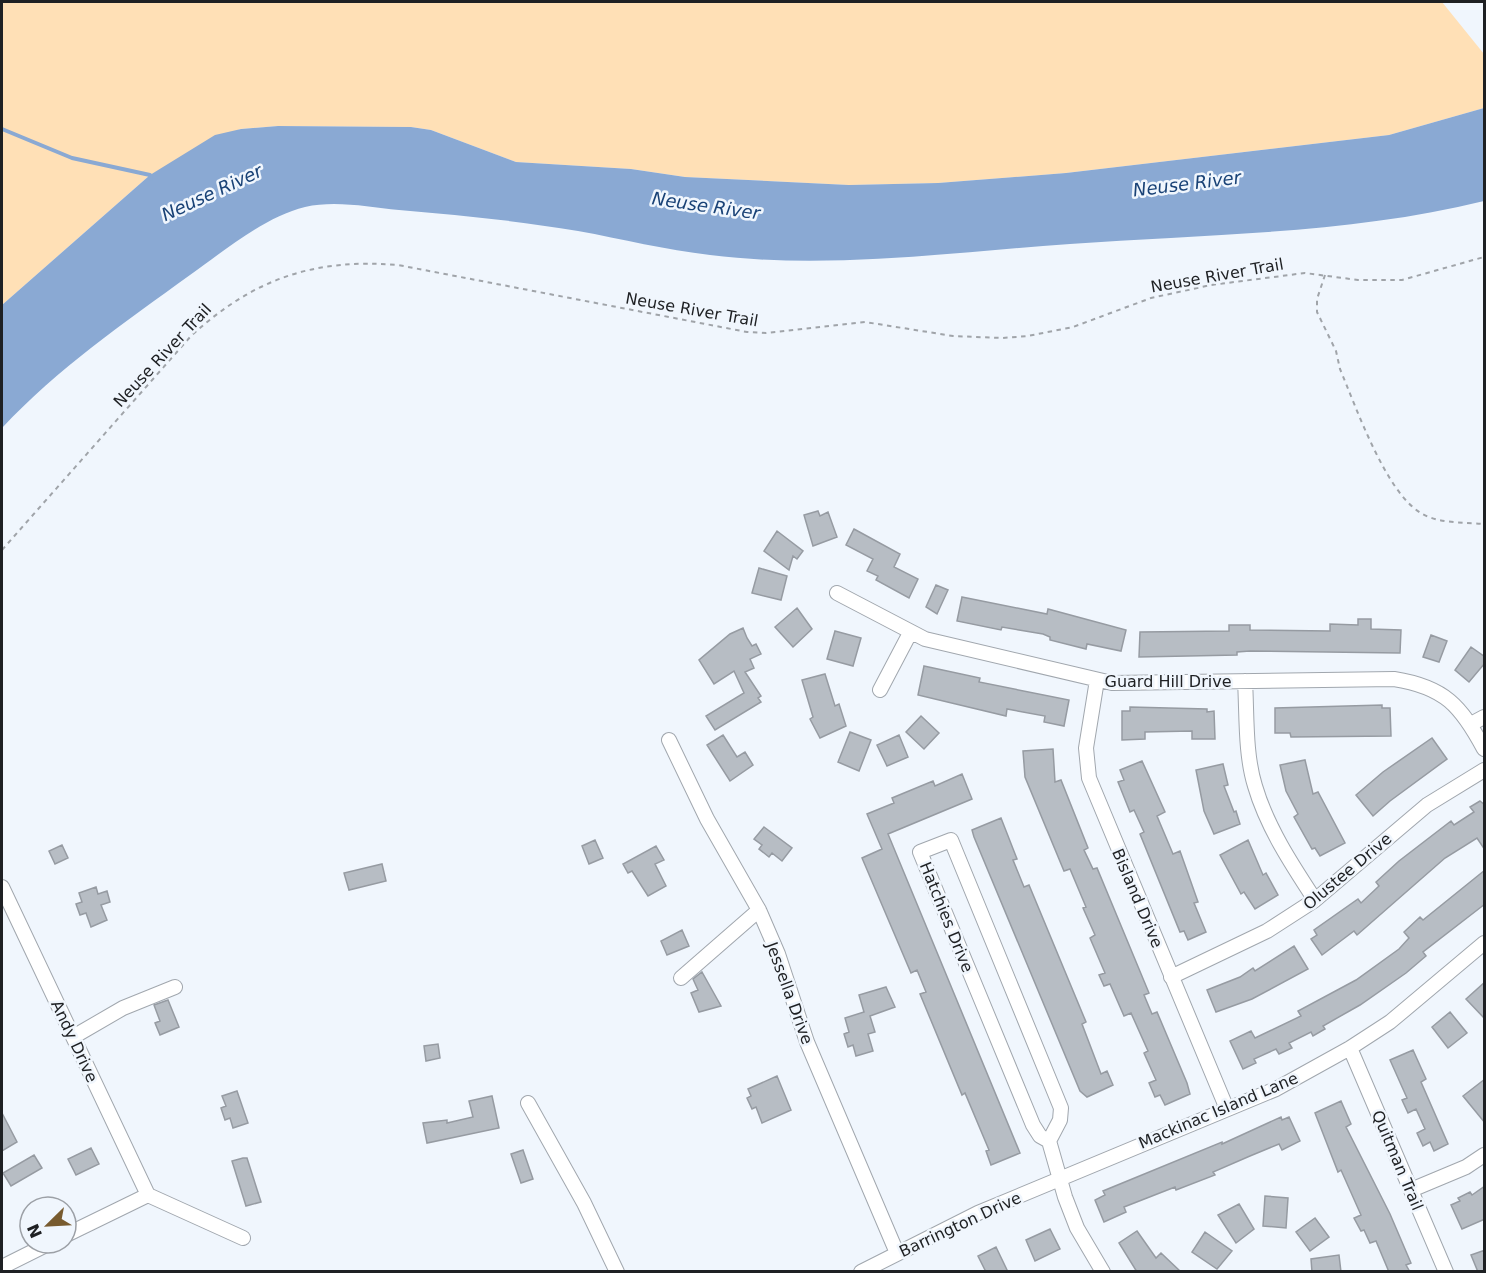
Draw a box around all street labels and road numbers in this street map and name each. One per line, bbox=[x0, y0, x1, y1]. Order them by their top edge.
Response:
street label: Neuse River Trail bbox=[1149, 254, 1285, 297]
street label: Neuse River Trail bbox=[624, 288, 760, 331]
street label: Neuse River Trail bbox=[110, 300, 215, 411]
street label: Guard Hill Drive bbox=[1105, 672, 1232, 691]
street label: Olustee Drive bbox=[1299, 829, 1395, 914]
street label: Bisland Drive bbox=[1108, 846, 1167, 951]
street label: Hatchies Drive bbox=[916, 859, 977, 975]
street label: Jessella Drive bbox=[762, 938, 817, 1047]
street label: Andy Drive bbox=[47, 997, 102, 1085]
street label: Mackinac Island Lane bbox=[1136, 1068, 1301, 1153]
street label: Quitman Trail bbox=[1368, 1107, 1427, 1213]
street label: Barrington Drive bbox=[896, 1188, 1024, 1261]

